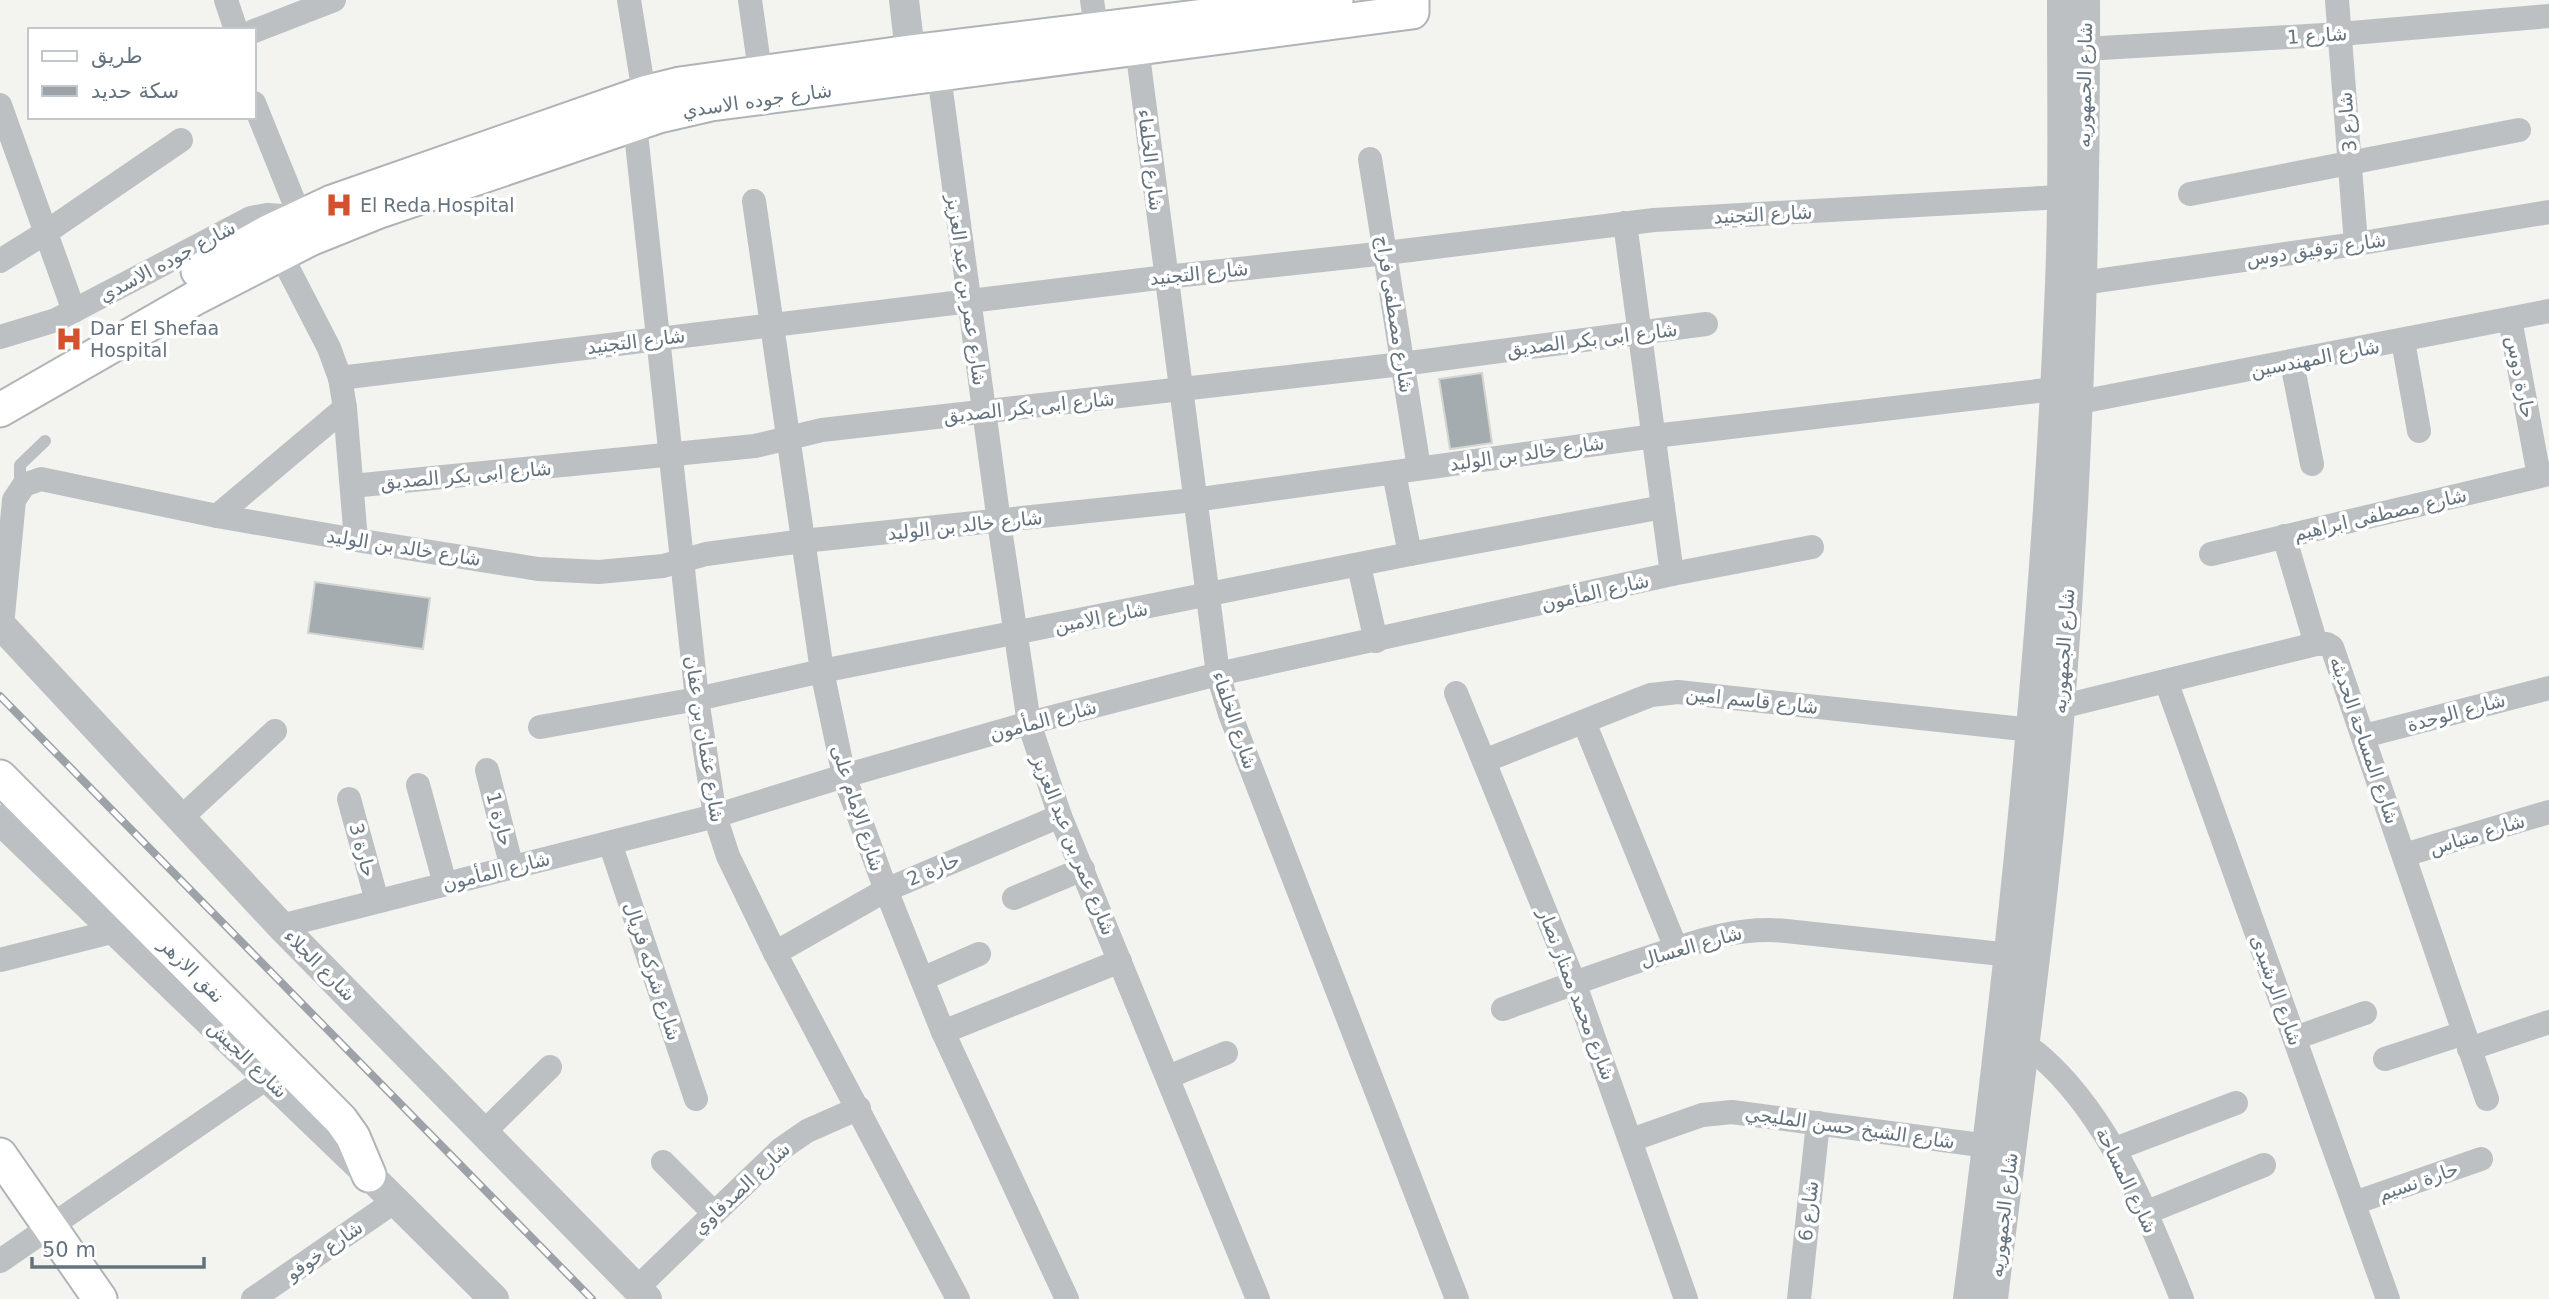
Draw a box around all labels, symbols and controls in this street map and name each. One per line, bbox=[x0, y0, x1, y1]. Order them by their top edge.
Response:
street label: شارع الجمهوريه bbox=[2072, 22, 2097, 148]
street label: شارع 1 bbox=[2286, 22, 2348, 49]
legend bbox=[28, 28, 256, 119]
text: طريق bbox=[91, 44, 143, 68]
text: سكة حديد bbox=[91, 79, 179, 103]
street label: شارع جوده الاسدي bbox=[681, 79, 834, 122]
street label: شارع 3 bbox=[2333, 91, 2362, 153]
street label: شارع الخلفاء bbox=[1133, 108, 1168, 212]
hospital icon: El Reda Hospital bbox=[324, 190, 354, 220]
street label: شارع عمر بن عبد العزيز bbox=[942, 192, 991, 387]
place label: El Reda Hospital bbox=[360, 194, 515, 216]
street label: شارع التجنيد bbox=[1713, 200, 1813, 229]
street label: شارع جوده الاسدي bbox=[95, 216, 239, 307]
street label: شارع توفيق دوس bbox=[2245, 228, 2387, 271]
street label: شارع مصطفى فراج bbox=[1371, 234, 1418, 394]
street label: شارع التجنيد bbox=[1149, 257, 1249, 290]
place label: Dar El Shefaa Hospital bbox=[90, 317, 219, 361]
street label: شارع ابى بكر الصديق bbox=[1505, 318, 1679, 361]
hospital icon: Dar El Shefaa Hospital bbox=[54, 324, 84, 354]
street label: شارع التجنيد bbox=[586, 324, 686, 359]
street label: حارة دوس bbox=[2501, 334, 2540, 420]
street label: شارع المهندسين bbox=[2249, 335, 2382, 382]
street label: شارع ابى بكر الصديق bbox=[942, 387, 1116, 428]
street label: شارع خالد بن الوليد bbox=[1448, 431, 1606, 476]
street label: شارع ابى بكر الصديق bbox=[380, 457, 553, 494]
street label: شارع مصطفى ابراهيم bbox=[2291, 483, 2469, 546]
street label: شارع خالد بن الوليد bbox=[886, 506, 1044, 545]
street label: شارع خالد بن الوليد bbox=[325, 524, 483, 571]
street label: شارع المأمون bbox=[1538, 567, 1651, 616]
street label: شارع الجمهوريه bbox=[2048, 587, 2079, 715]
street label: شارع الامين bbox=[1052, 597, 1150, 638]
street label: شارع المساحة الحديثه bbox=[2325, 653, 2404, 827]
street label: شارع عثمان بن عفان bbox=[680, 654, 729, 824]
street label: شارع الخلفاء bbox=[1207, 668, 1262, 772]
street label: شارع قاسم امين bbox=[1684, 682, 1819, 719]
street label: شارع الوحدة bbox=[2404, 688, 2508, 737]
street label: شارع المأمون bbox=[986, 693, 1099, 746]
street label: شارع الإمام على bbox=[826, 742, 889, 874]
street label: شارع عمر بن عبد العزيز bbox=[1026, 751, 1120, 939]
street label: حارة 1 bbox=[481, 790, 518, 849]
street label: شارع متياس bbox=[2426, 809, 2528, 860]
street label: حارة 3 bbox=[344, 821, 381, 880]
street label: شارع المأمون bbox=[439, 845, 552, 896]
street label: حارة 2 bbox=[903, 848, 963, 891]
street label: شارع شركه فريال bbox=[619, 899, 686, 1043]
street label: شارع محمد ممتاز نصار bbox=[1533, 904, 1620, 1083]
street label: شارع العسال bbox=[1637, 921, 1745, 972]
street label: شارع الجلاء bbox=[279, 925, 360, 1006]
street label: نفق الازهر bbox=[154, 932, 229, 1008]
street label: شارع الرشيدى bbox=[2246, 932, 2307, 1049]
street label: شارع الجيش bbox=[203, 1016, 292, 1103]
street label: شارع الشيخ حسن المليجي bbox=[1744, 1101, 1956, 1154]
street label: شارع المساحة bbox=[2091, 1124, 2162, 1237]
street label: شارع الصدفاوي bbox=[688, 1137, 795, 1239]
street label: شارع الجمهوريه bbox=[1984, 1151, 2023, 1279]
street label: حارة نسيم bbox=[2375, 1157, 2461, 1206]
street label: شارع 6 bbox=[1794, 1180, 1823, 1242]
street label: شارع خوفو bbox=[281, 1216, 367, 1286]
scale bar bbox=[32, 1226, 203, 1270]
text: 50 m bbox=[42, 1238, 96, 1262]

